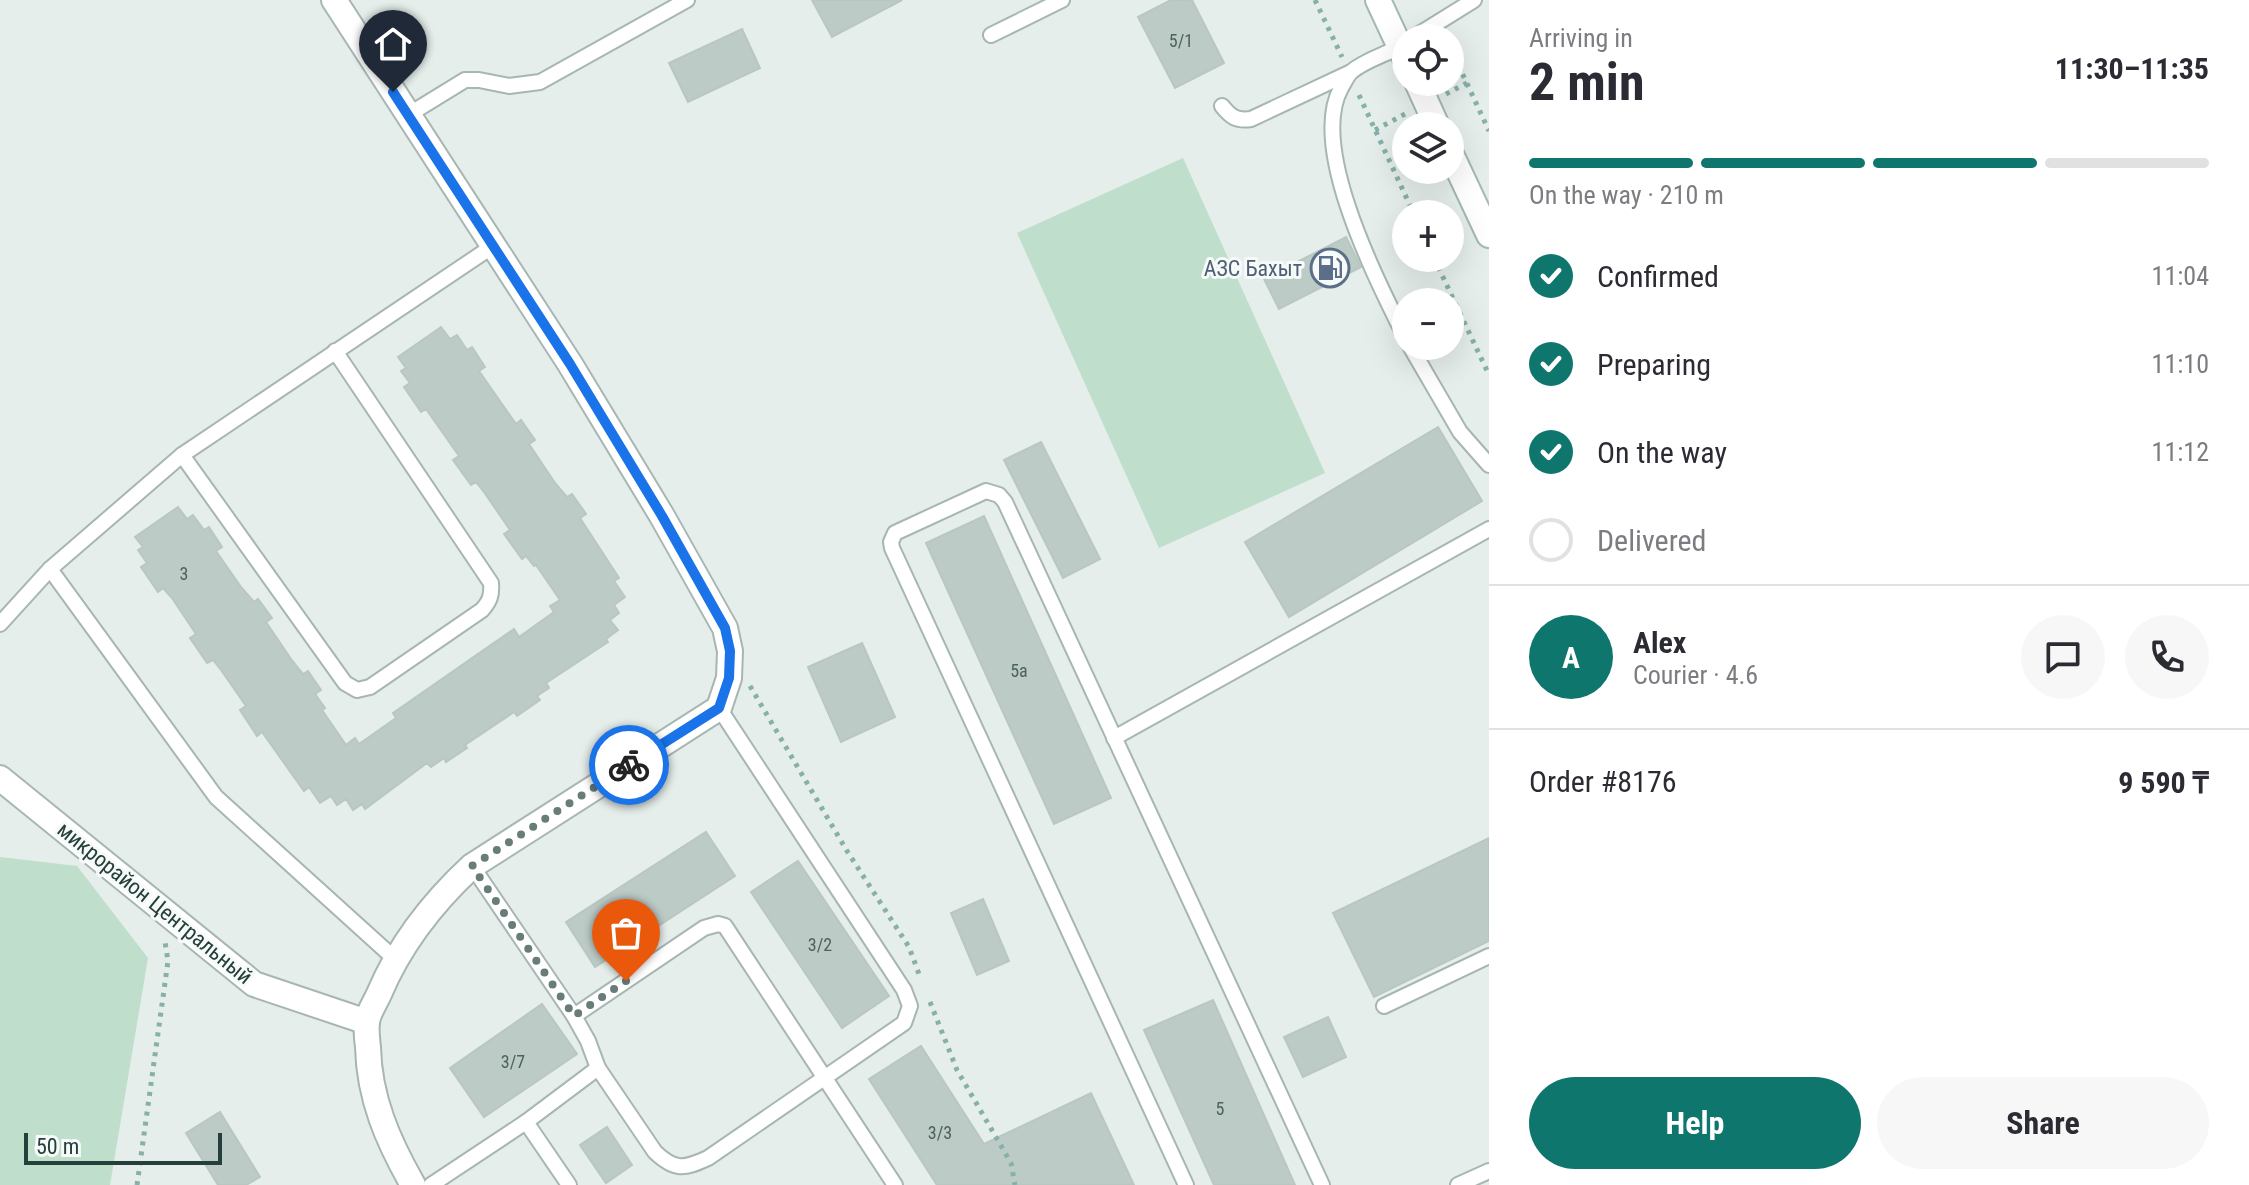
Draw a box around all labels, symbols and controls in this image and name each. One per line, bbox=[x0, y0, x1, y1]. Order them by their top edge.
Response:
pin bbox=[359, 10, 427, 92]
icon: home bbox=[371, 22, 415, 66]
text: Arriving in bbox=[1529, 23, 1633, 53]
map controls bbox=[1392, 24, 1464, 360]
button: locate bbox=[1392, 24, 1464, 96]
house number: 5/1 bbox=[1169, 30, 1193, 51]
text: 11:30–11:35 bbox=[2055, 51, 2209, 86]
text: 2 min bbox=[1529, 52, 1645, 113]
button: layers bbox=[1392, 112, 1464, 184]
text: On the way · 210 m bbox=[1529, 180, 1724, 210]
button: + bbox=[1392, 200, 1464, 272]
fuel station icon: АЗС Бахыт bbox=[1309, 247, 1351, 289]
icon: check bbox=[1529, 254, 1573, 298]
place label: АЗС Бахыт bbox=[1204, 256, 1302, 281]
text: Confirmed bbox=[1597, 259, 1719, 294]
text: 11:04 bbox=[2152, 261, 2209, 291]
button: − bbox=[1392, 288, 1464, 360]
icon: check bbox=[1529, 342, 1573, 386]
text: Preparing bbox=[1597, 347, 1711, 382]
text: 11:10 bbox=[2152, 349, 2209, 379]
icon: check bbox=[1529, 430, 1573, 474]
text: On the way bbox=[1597, 435, 1727, 470]
text: 11:12 bbox=[2152, 437, 2209, 467]
text: Delivered bbox=[1597, 523, 1706, 558]
house number: 3 bbox=[180, 563, 188, 584]
button: chat bbox=[2021, 615, 2105, 699]
button: phone bbox=[2125, 615, 2209, 699]
text: Alex bbox=[1633, 625, 1686, 660]
text: A bbox=[1562, 640, 1580, 675]
house number: 5а bbox=[1010, 660, 1028, 681]
text: Courier · 4.6 bbox=[1633, 660, 1758, 690]
courier bbox=[589, 725, 669, 805]
icon: bike bbox=[607, 743, 651, 787]
text: Order #8176 bbox=[1529, 764, 1677, 799]
text: 9 590 ₸ bbox=[2118, 765, 2209, 800]
street label: микрорайон Центральный bbox=[53, 817, 257, 989]
pin bbox=[592, 899, 660, 981]
icon: bag bbox=[604, 911, 648, 955]
house number: 3/2 bbox=[808, 934, 832, 955]
house number: 3/7 bbox=[501, 1051, 525, 1072]
button: Help bbox=[1529, 1077, 1861, 1169]
button: Share bbox=[1877, 1077, 2209, 1169]
house number: 5 bbox=[1216, 1098, 1225, 1119]
house number: 3/3 bbox=[928, 1122, 952, 1143]
scale bar bbox=[24, 1129, 222, 1165]
text: 50 m bbox=[36, 1134, 79, 1159]

